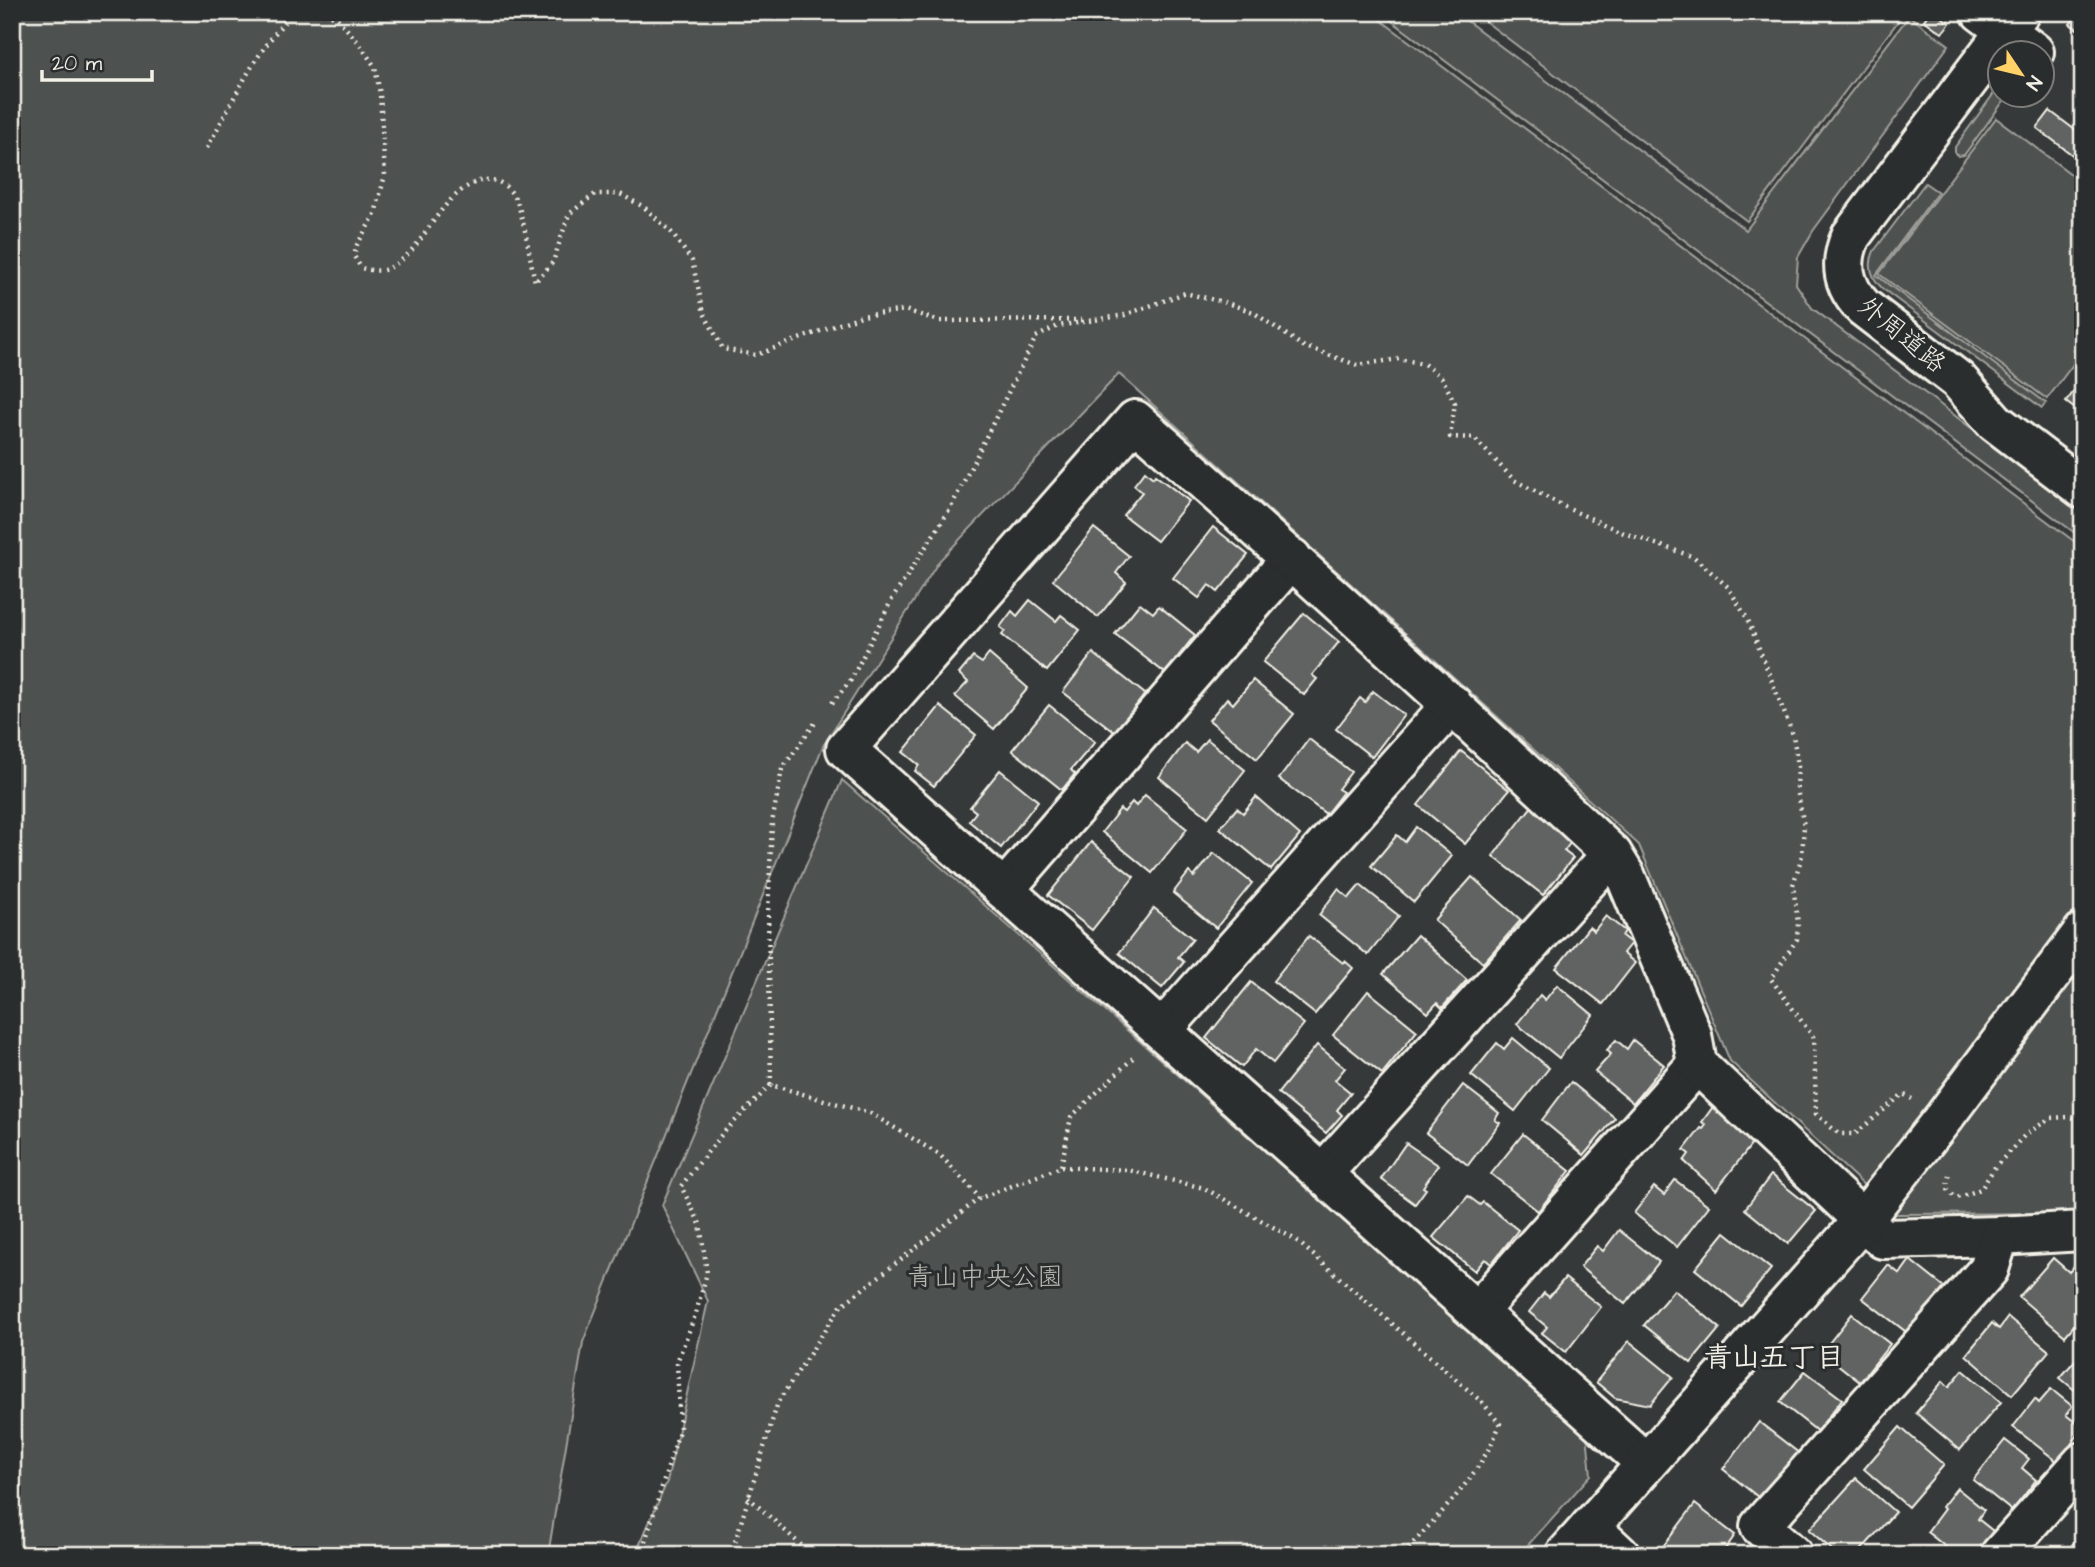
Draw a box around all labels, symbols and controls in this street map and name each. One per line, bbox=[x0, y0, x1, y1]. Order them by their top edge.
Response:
scale bar bbox=[42, 38, 152, 82]
north arrow bbox=[1986, 38, 2056, 108]
text: 20 m bbox=[52, 49, 103, 78]
text: N bbox=[2019, 70, 2048, 96]
street label: 外周道路 bbox=[1850, 288, 1954, 382]
park label: 青山中央公園 bbox=[907, 1259, 1063, 1295]
district label: 青山五丁目 bbox=[1704, 1338, 1844, 1377]

